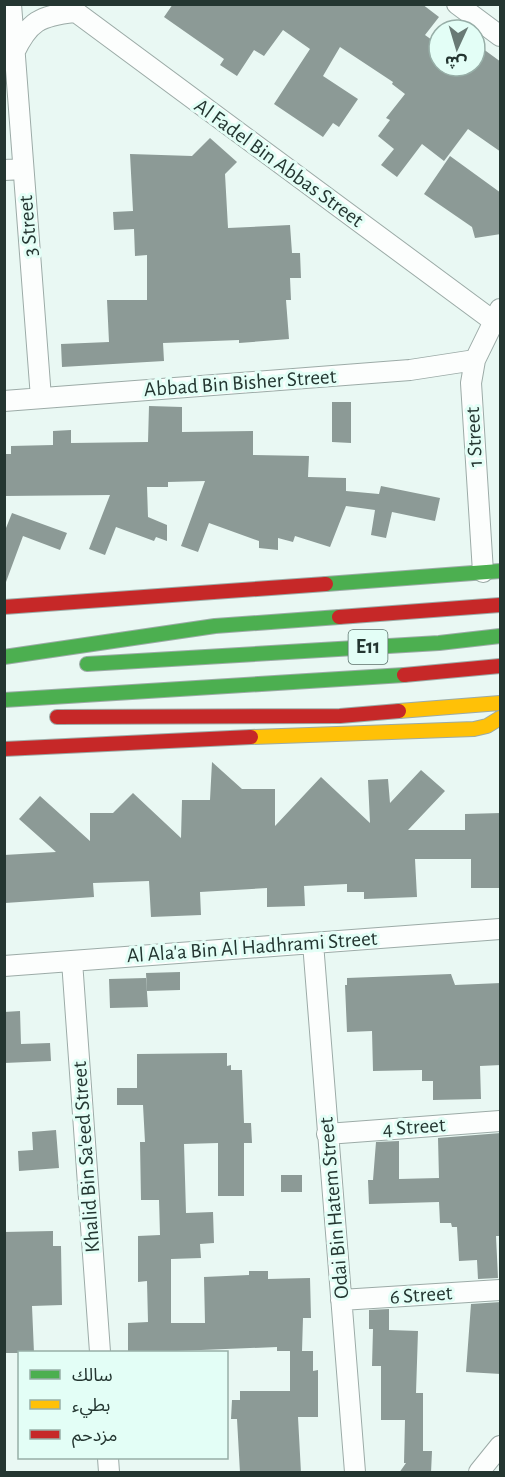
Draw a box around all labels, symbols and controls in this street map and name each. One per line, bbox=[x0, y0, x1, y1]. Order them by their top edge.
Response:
north arrow bbox=[427, 18, 487, 78]
text: ش bbox=[444, 52, 468, 71]
street label: Al Fadel Bin Abbas Street bbox=[191, 95, 368, 231]
street label: 3 Street bbox=[15, 194, 41, 258]
street label: Abbad Bin Bisher Street bbox=[143, 366, 337, 400]
street label: 1 Street bbox=[462, 406, 486, 468]
road number: E11 bbox=[348, 630, 388, 664]
street label: Al Ala'a Bin Al Hadhrami Street bbox=[126, 928, 378, 966]
street label: Khalid Bin Sa'eed Street bbox=[69, 1060, 103, 1253]
street label: 4 Street bbox=[382, 1114, 446, 1140]
street label: Odai Bin Hatem Street bbox=[316, 1116, 352, 1300]
street label: 6 Street bbox=[389, 1282, 453, 1308]
legend bbox=[18, 1351, 228, 1459]
text: سالك bbox=[72, 1367, 113, 1385]
text: بطيء bbox=[72, 1397, 110, 1418]
text: مزدحم bbox=[72, 1427, 117, 1448]

